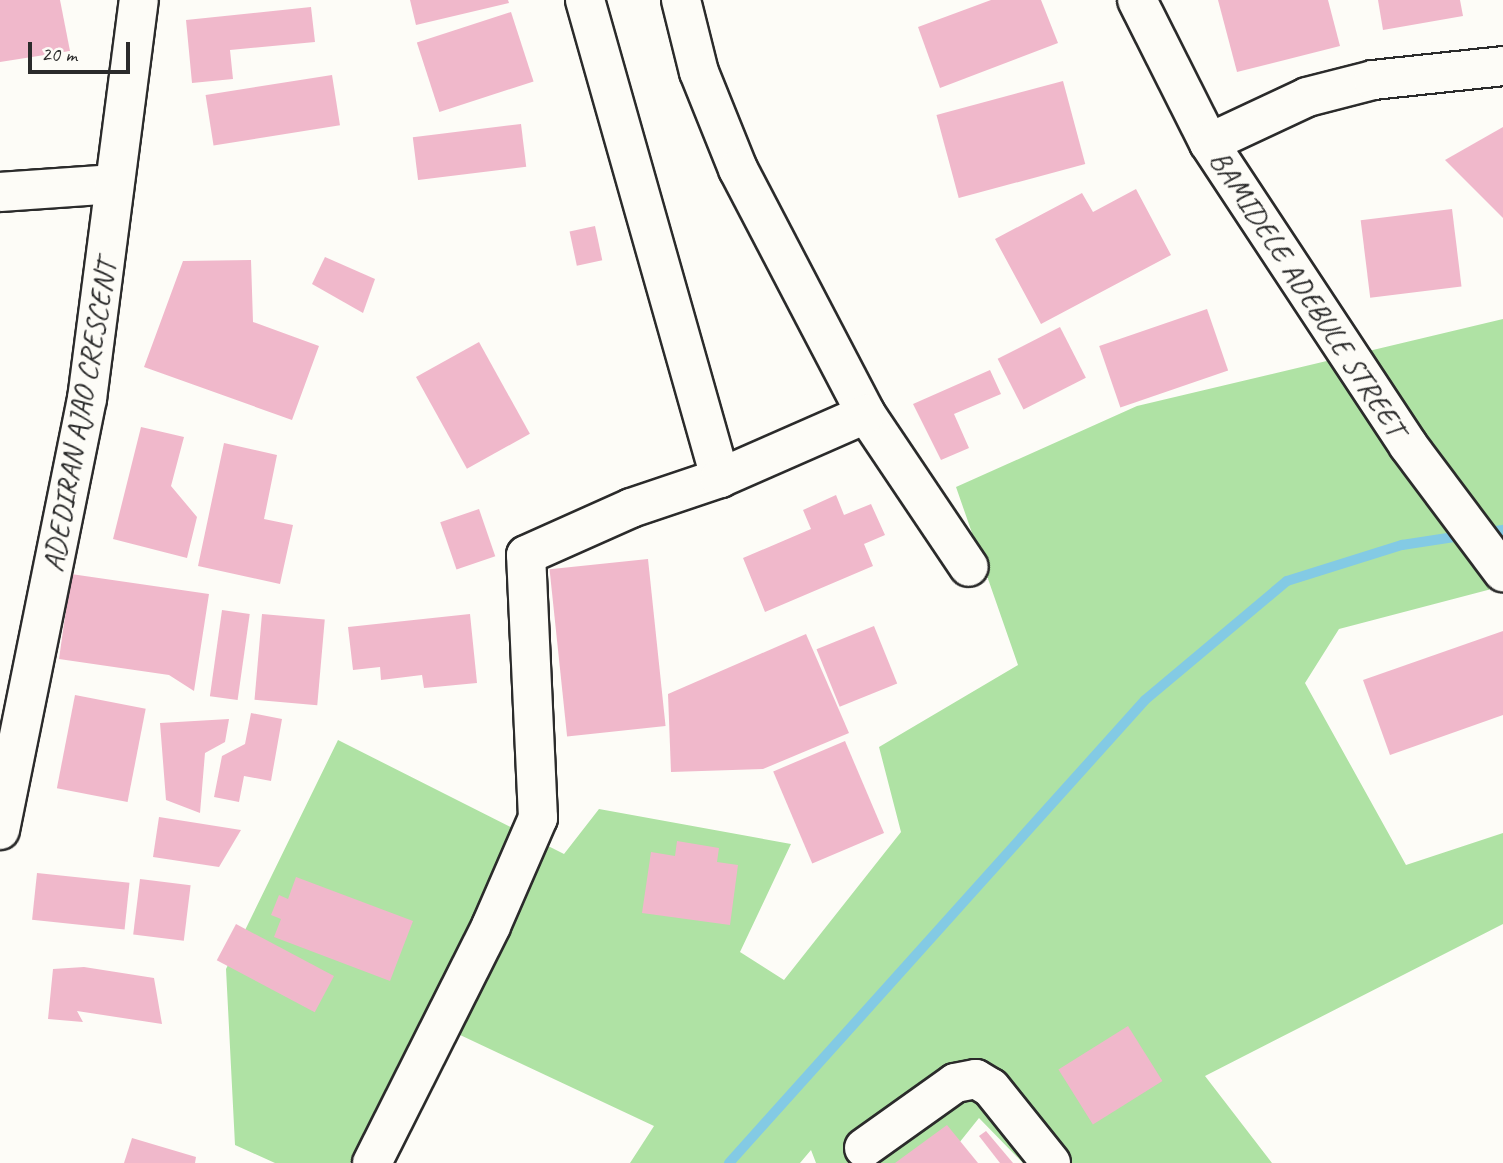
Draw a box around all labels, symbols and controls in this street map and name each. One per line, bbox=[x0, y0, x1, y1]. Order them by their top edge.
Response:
scale bar bbox=[32, 28, 133, 72]
text: 20 m bbox=[41, 41, 77, 67]
street label: BAMIDELE ADEBULE STREET bbox=[1202, 143, 1414, 443]
street label: ADEDIRAN AJAO CRESCENT bbox=[34, 258, 124, 574]

